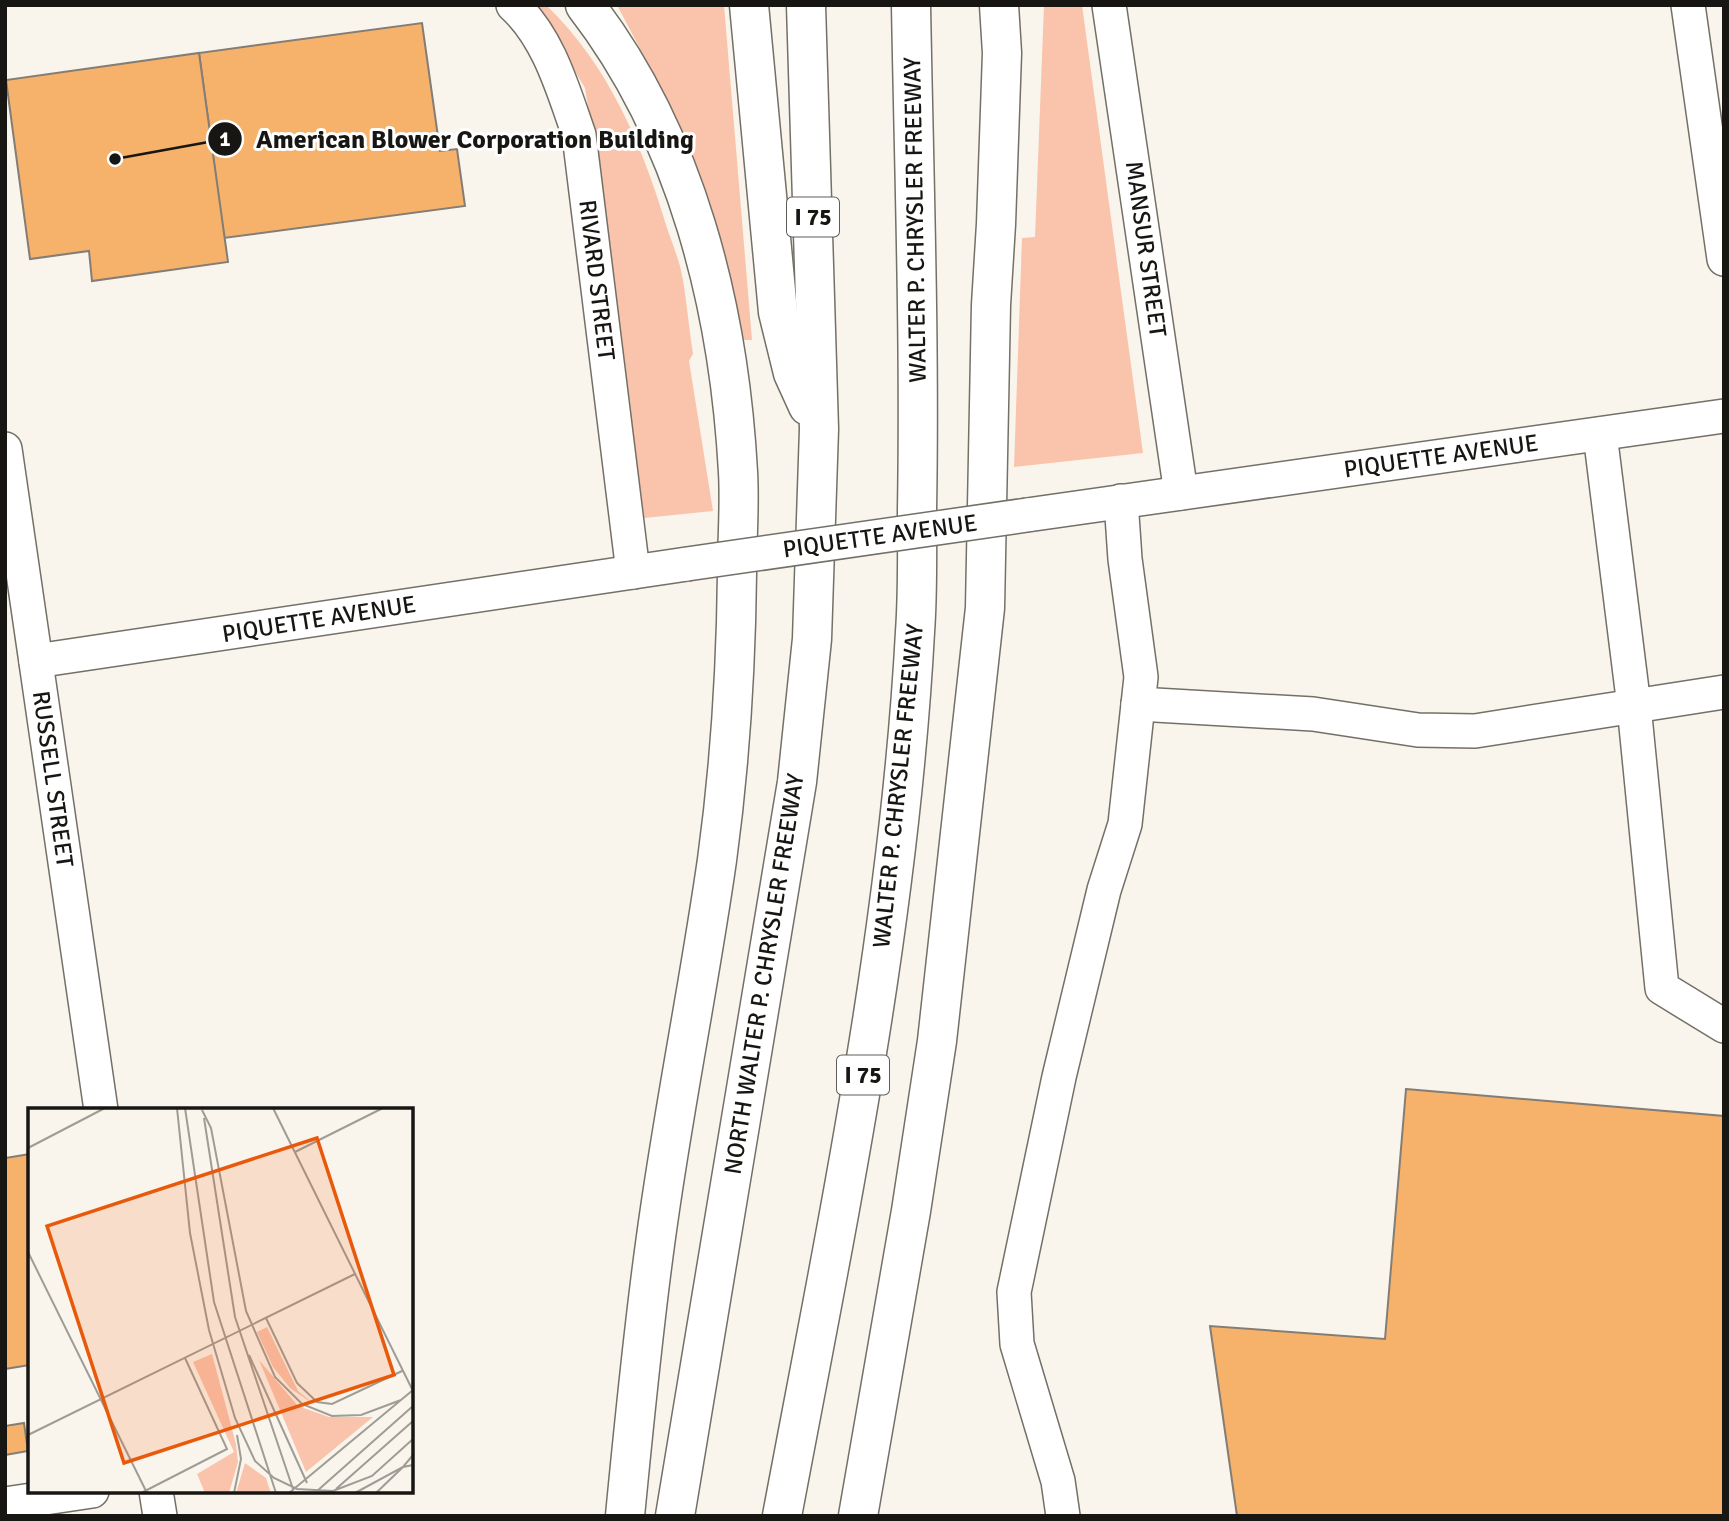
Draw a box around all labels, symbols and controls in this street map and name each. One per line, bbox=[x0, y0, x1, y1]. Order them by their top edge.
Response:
street label: WALTER P. CHRYSLER FREEWAY bbox=[897, 57, 933, 383]
callout: American Blower Corporation Building bbox=[207, 115, 708, 162]
text: American Blower Corporation Building bbox=[256, 124, 694, 156]
text: 1 bbox=[219, 126, 231, 152]
street label: MANSUR STREET bbox=[1119, 159, 1173, 339]
street label: RIVARD STREET bbox=[572, 198, 622, 362]
road number: I 75 bbox=[787, 198, 839, 236]
street label: PIQUETTE AVENUE bbox=[1342, 428, 1540, 484]
street label: PIQUETTE AVENUE bbox=[781, 508, 979, 564]
street label: PIQUETTE AVENUE bbox=[220, 589, 418, 649]
street label: WALTER P. CHRYSLER FREEWAY bbox=[866, 622, 930, 950]
street label: RUSSELL STREET bbox=[26, 689, 80, 869]
street label: NORTH WALTER P. CHRYSLER FREEWAY bbox=[717, 771, 811, 1177]
road number: I 75 bbox=[837, 1056, 889, 1094]
inset map bbox=[28, 1108, 413, 1493]

